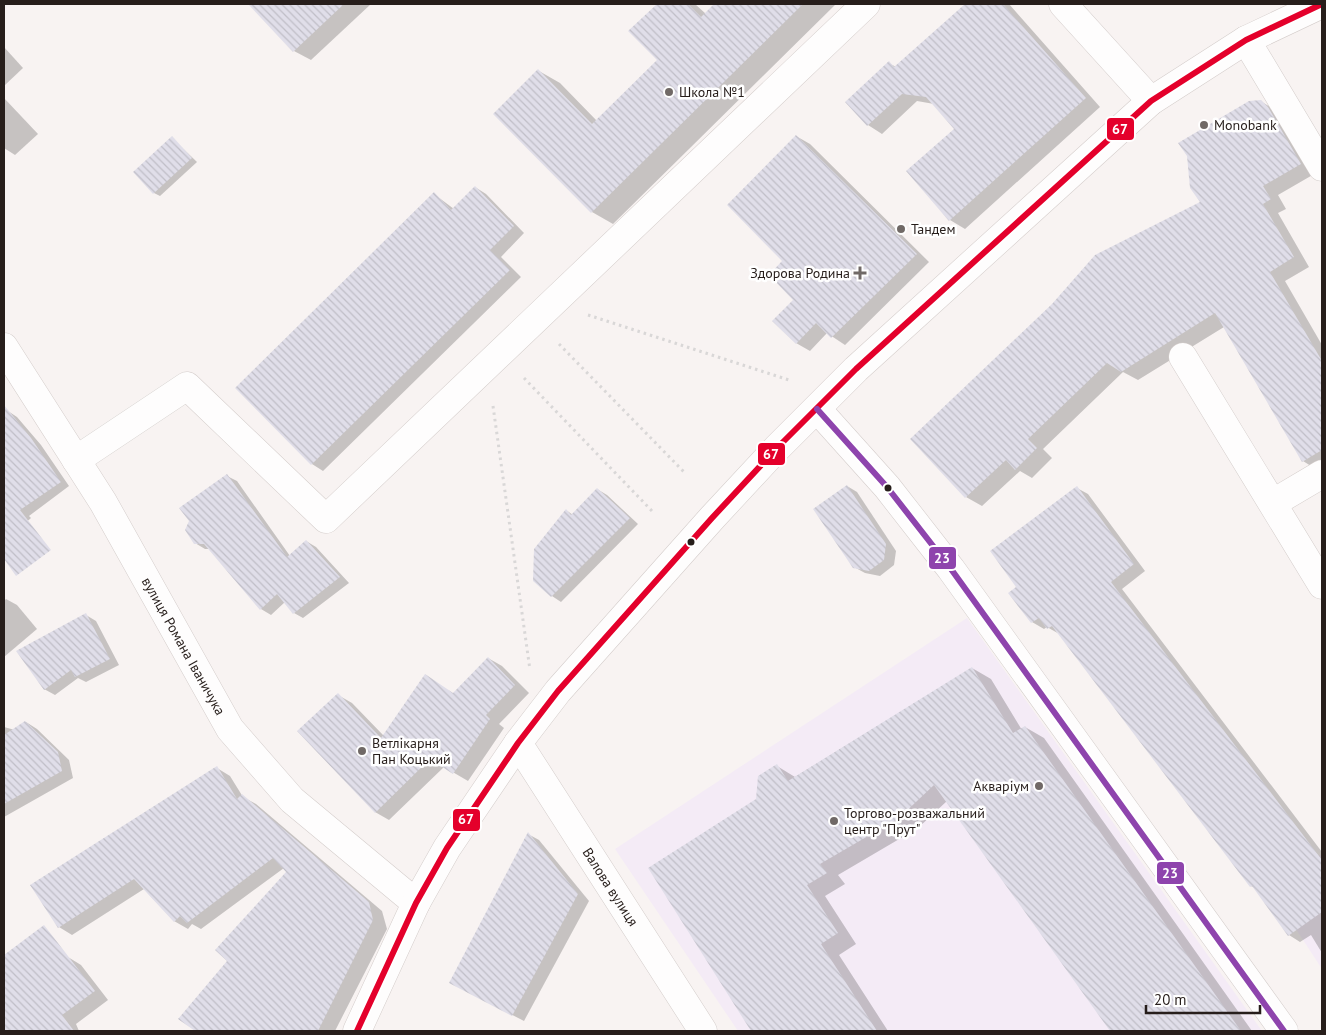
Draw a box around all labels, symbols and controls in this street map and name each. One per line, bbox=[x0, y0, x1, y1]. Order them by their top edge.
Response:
place label: Школа №1 bbox=[679, 83, 745, 101]
marker: Школа №1 bbox=[663, 86, 675, 98]
place label: Monobank bbox=[1214, 116, 1277, 134]
line badge: 67 bbox=[1106, 117, 1135, 141]
marker: Monobank bbox=[1198, 119, 1210, 131]
text: 67 bbox=[1112, 120, 1128, 138]
place label: Тандем bbox=[911, 220, 955, 238]
marker: Тандем bbox=[895, 223, 907, 235]
place label: Здорова Родина bbox=[750, 264, 850, 282]
marker: Здорова Родина bbox=[854, 267, 866, 279]
line badge: 67 bbox=[757, 442, 786, 466]
text: 67 bbox=[763, 445, 779, 463]
unlabelled marker bbox=[883, 483, 893, 493]
unlabelled marker bbox=[686, 537, 696, 547]
line badge: 23 bbox=[928, 546, 957, 570]
text: 23 bbox=[934, 549, 950, 567]
street label: вулиця Романа Іваничука bbox=[138, 574, 229, 718]
place label: Ветлікарня Пан Коцький bbox=[372, 734, 451, 768]
marker: Ветлікарня Пан Коцький bbox=[356, 745, 368, 757]
place label: Акваріум bbox=[973, 777, 1029, 795]
marker: Акваріум bbox=[1033, 780, 1045, 792]
place label: Торгово-розважальний центр "Прут" bbox=[844, 804, 985, 838]
line badge: 67 bbox=[452, 808, 481, 832]
text: 67 bbox=[458, 810, 474, 828]
marker: Торгово-розважальний центр "Прут" bbox=[828, 815, 840, 827]
street label: Валова вулиця bbox=[579, 844, 642, 930]
line badge: 23 bbox=[1156, 861, 1185, 885]
text: 23 bbox=[1162, 864, 1178, 882]
scale bar bbox=[1146, 982, 1260, 1014]
text: 20 m bbox=[1154, 990, 1187, 1009]

